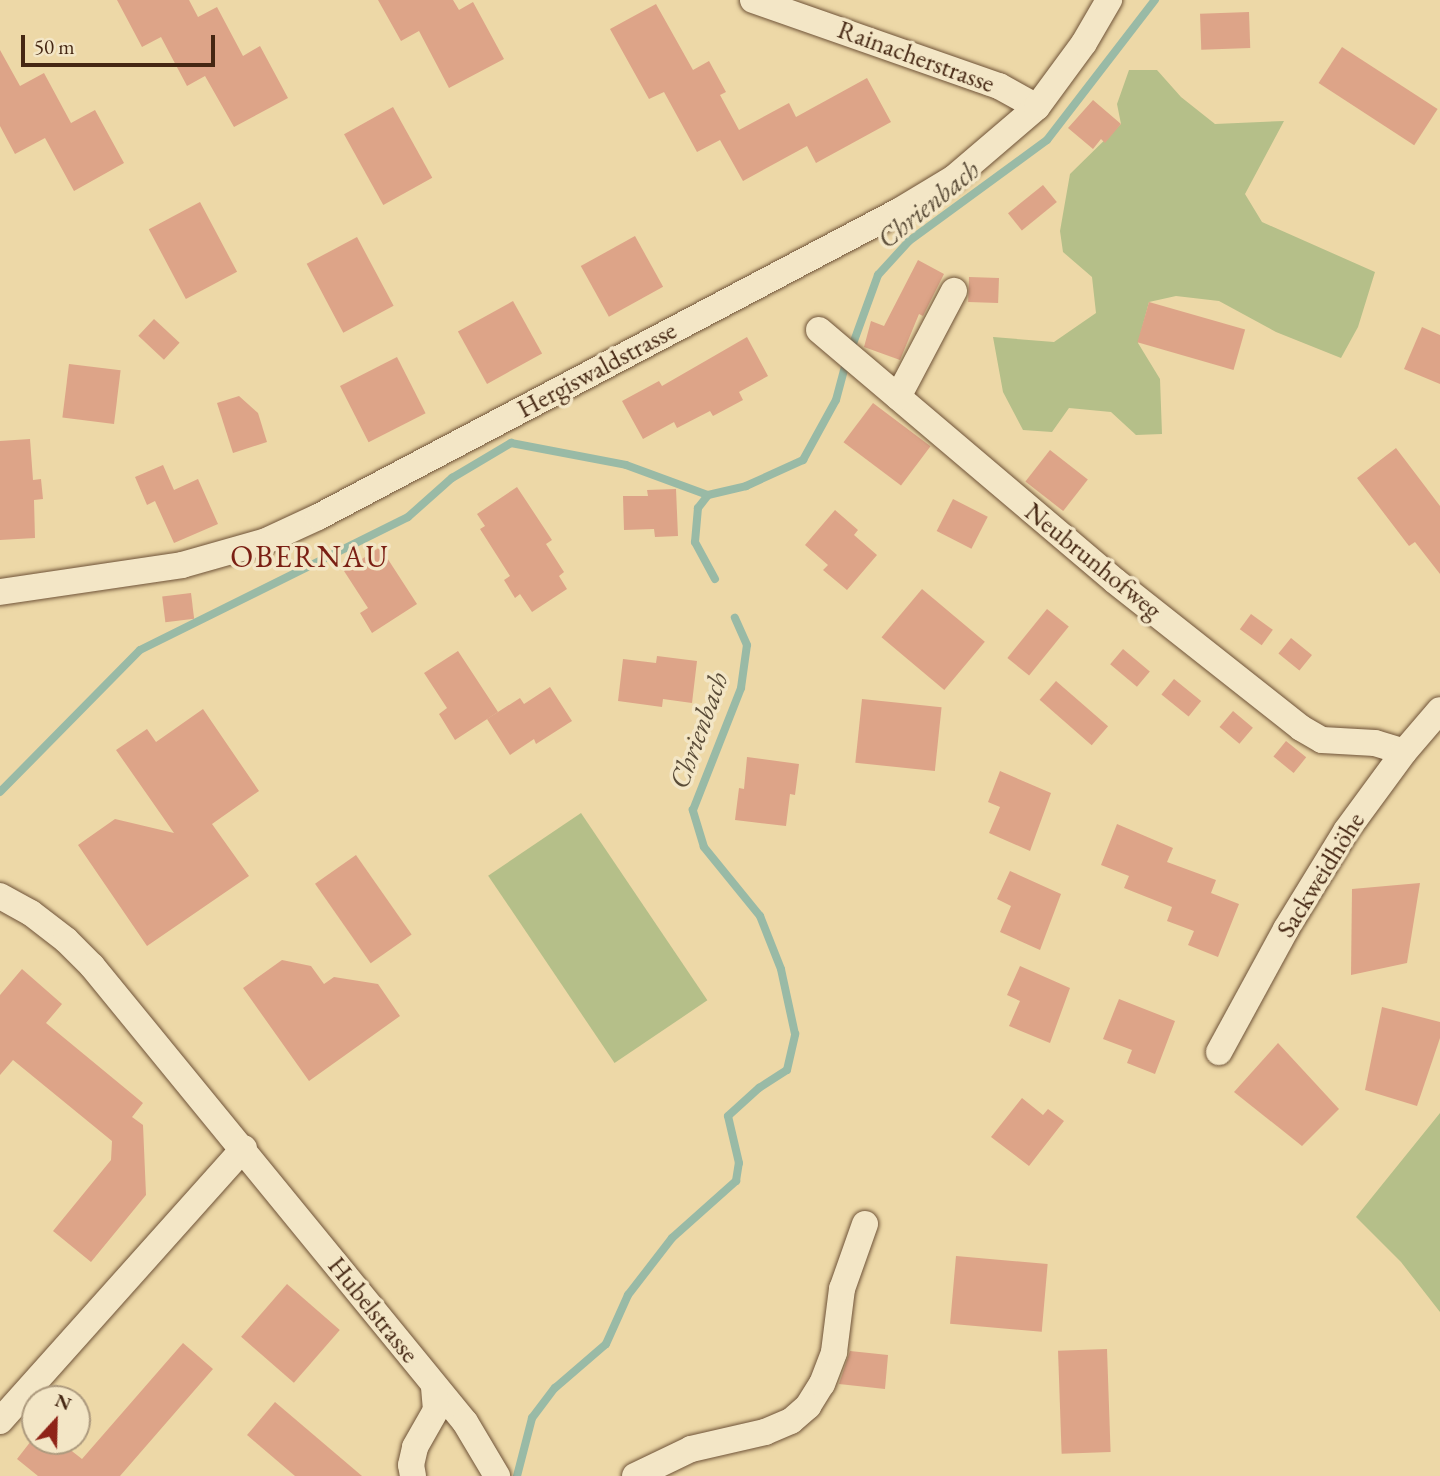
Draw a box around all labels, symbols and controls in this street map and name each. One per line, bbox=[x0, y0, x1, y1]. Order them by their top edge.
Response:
street label: Rainacherstrasse bbox=[833, 14, 999, 100]
scale bar bbox=[24, 21, 219, 65]
text: 50 m bbox=[34, 33, 75, 60]
water label: Chrienbach bbox=[870, 153, 986, 255]
street label: Hergiswaldstrasse bbox=[512, 315, 682, 425]
street label: Neubrunhofweg bbox=[1018, 496, 1168, 626]
district label: OBERNAU bbox=[231, 539, 389, 575]
water label: Chrienbach bbox=[661, 667, 735, 793]
street label: Sackweidhöhe bbox=[1270, 807, 1372, 943]
street label: Hubelstrasse bbox=[321, 1251, 425, 1369]
north arrow bbox=[21, 1385, 91, 1455]
text: N bbox=[51, 1387, 75, 1416]

